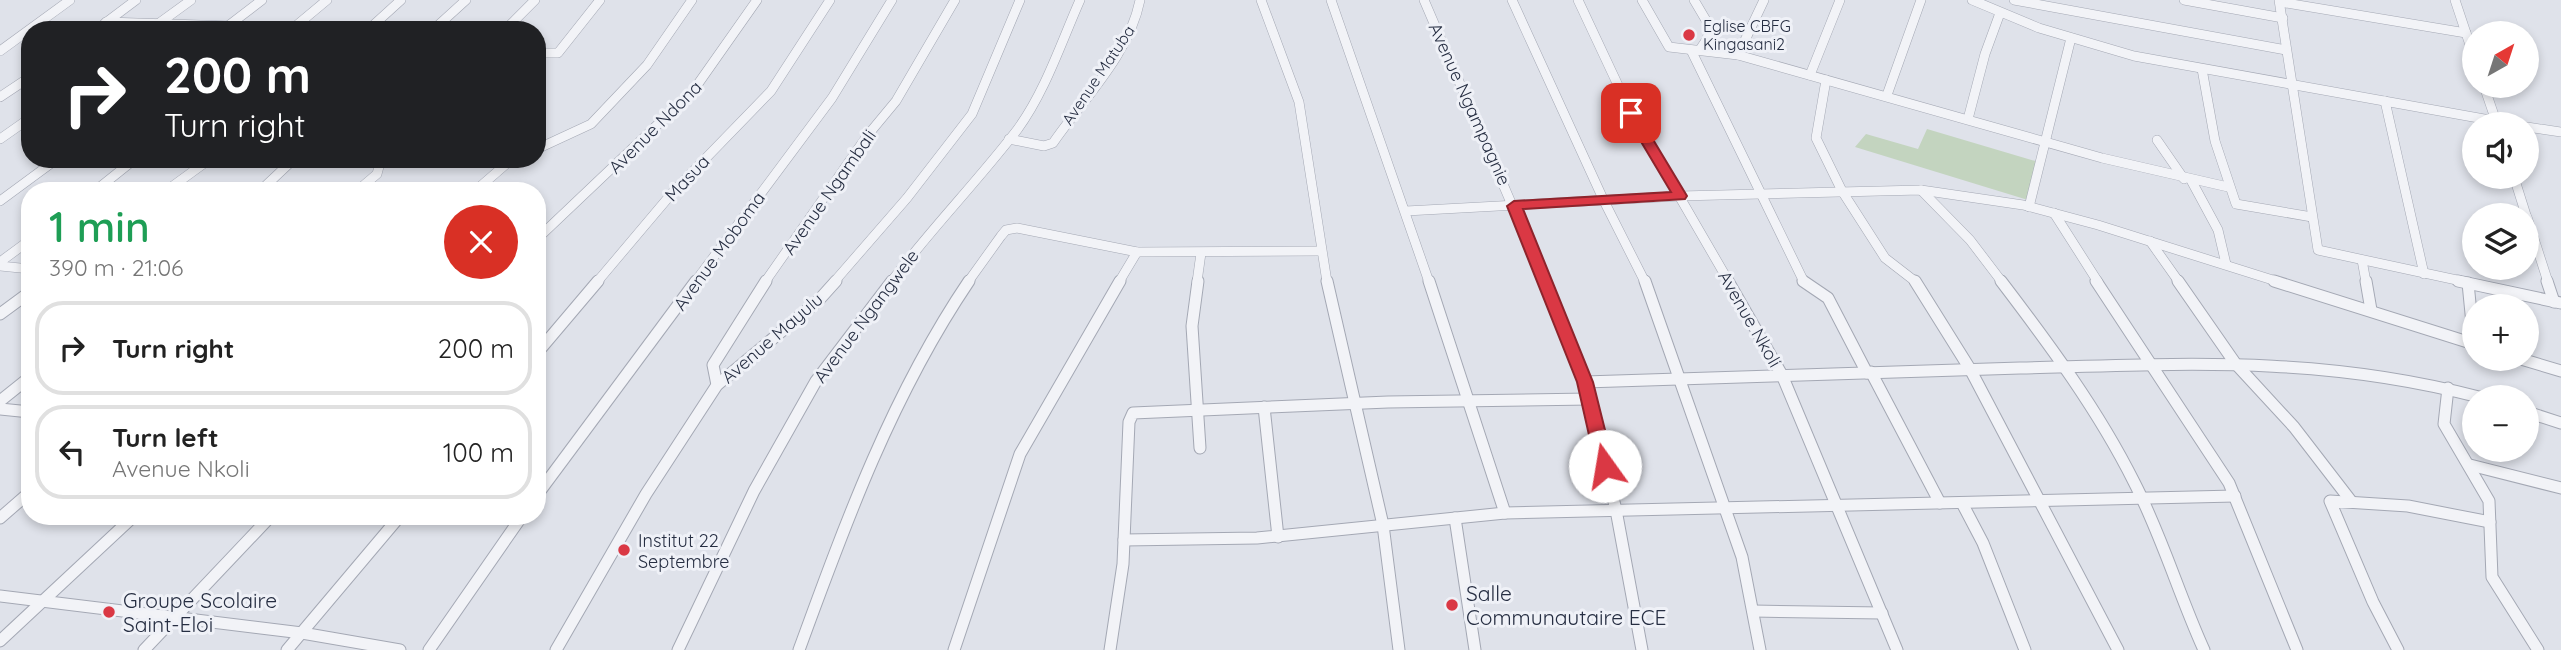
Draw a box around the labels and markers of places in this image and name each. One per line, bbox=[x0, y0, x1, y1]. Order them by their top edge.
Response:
place label: Eglise CBFG Kingasani2 bbox=[1703, 16, 1791, 54]
marker: Eglise CBFG Kingasani2 bbox=[1681, 27, 1697, 43]
pin bbox=[1601, 83, 1661, 143]
place label: Institut 22 Septembre bbox=[638, 529, 729, 573]
marker: Institut 22 Septembre bbox=[616, 542, 632, 558]
place label: Salle Communautaire ECE bbox=[1466, 580, 1666, 630]
place label: Groupe Scolaire Saint-Eloi bbox=[123, 587, 277, 637]
marker: Salle Communautaire ECE bbox=[1444, 597, 1460, 613]
marker: Groupe Scolaire Saint-Eloi bbox=[101, 604, 117, 620]

